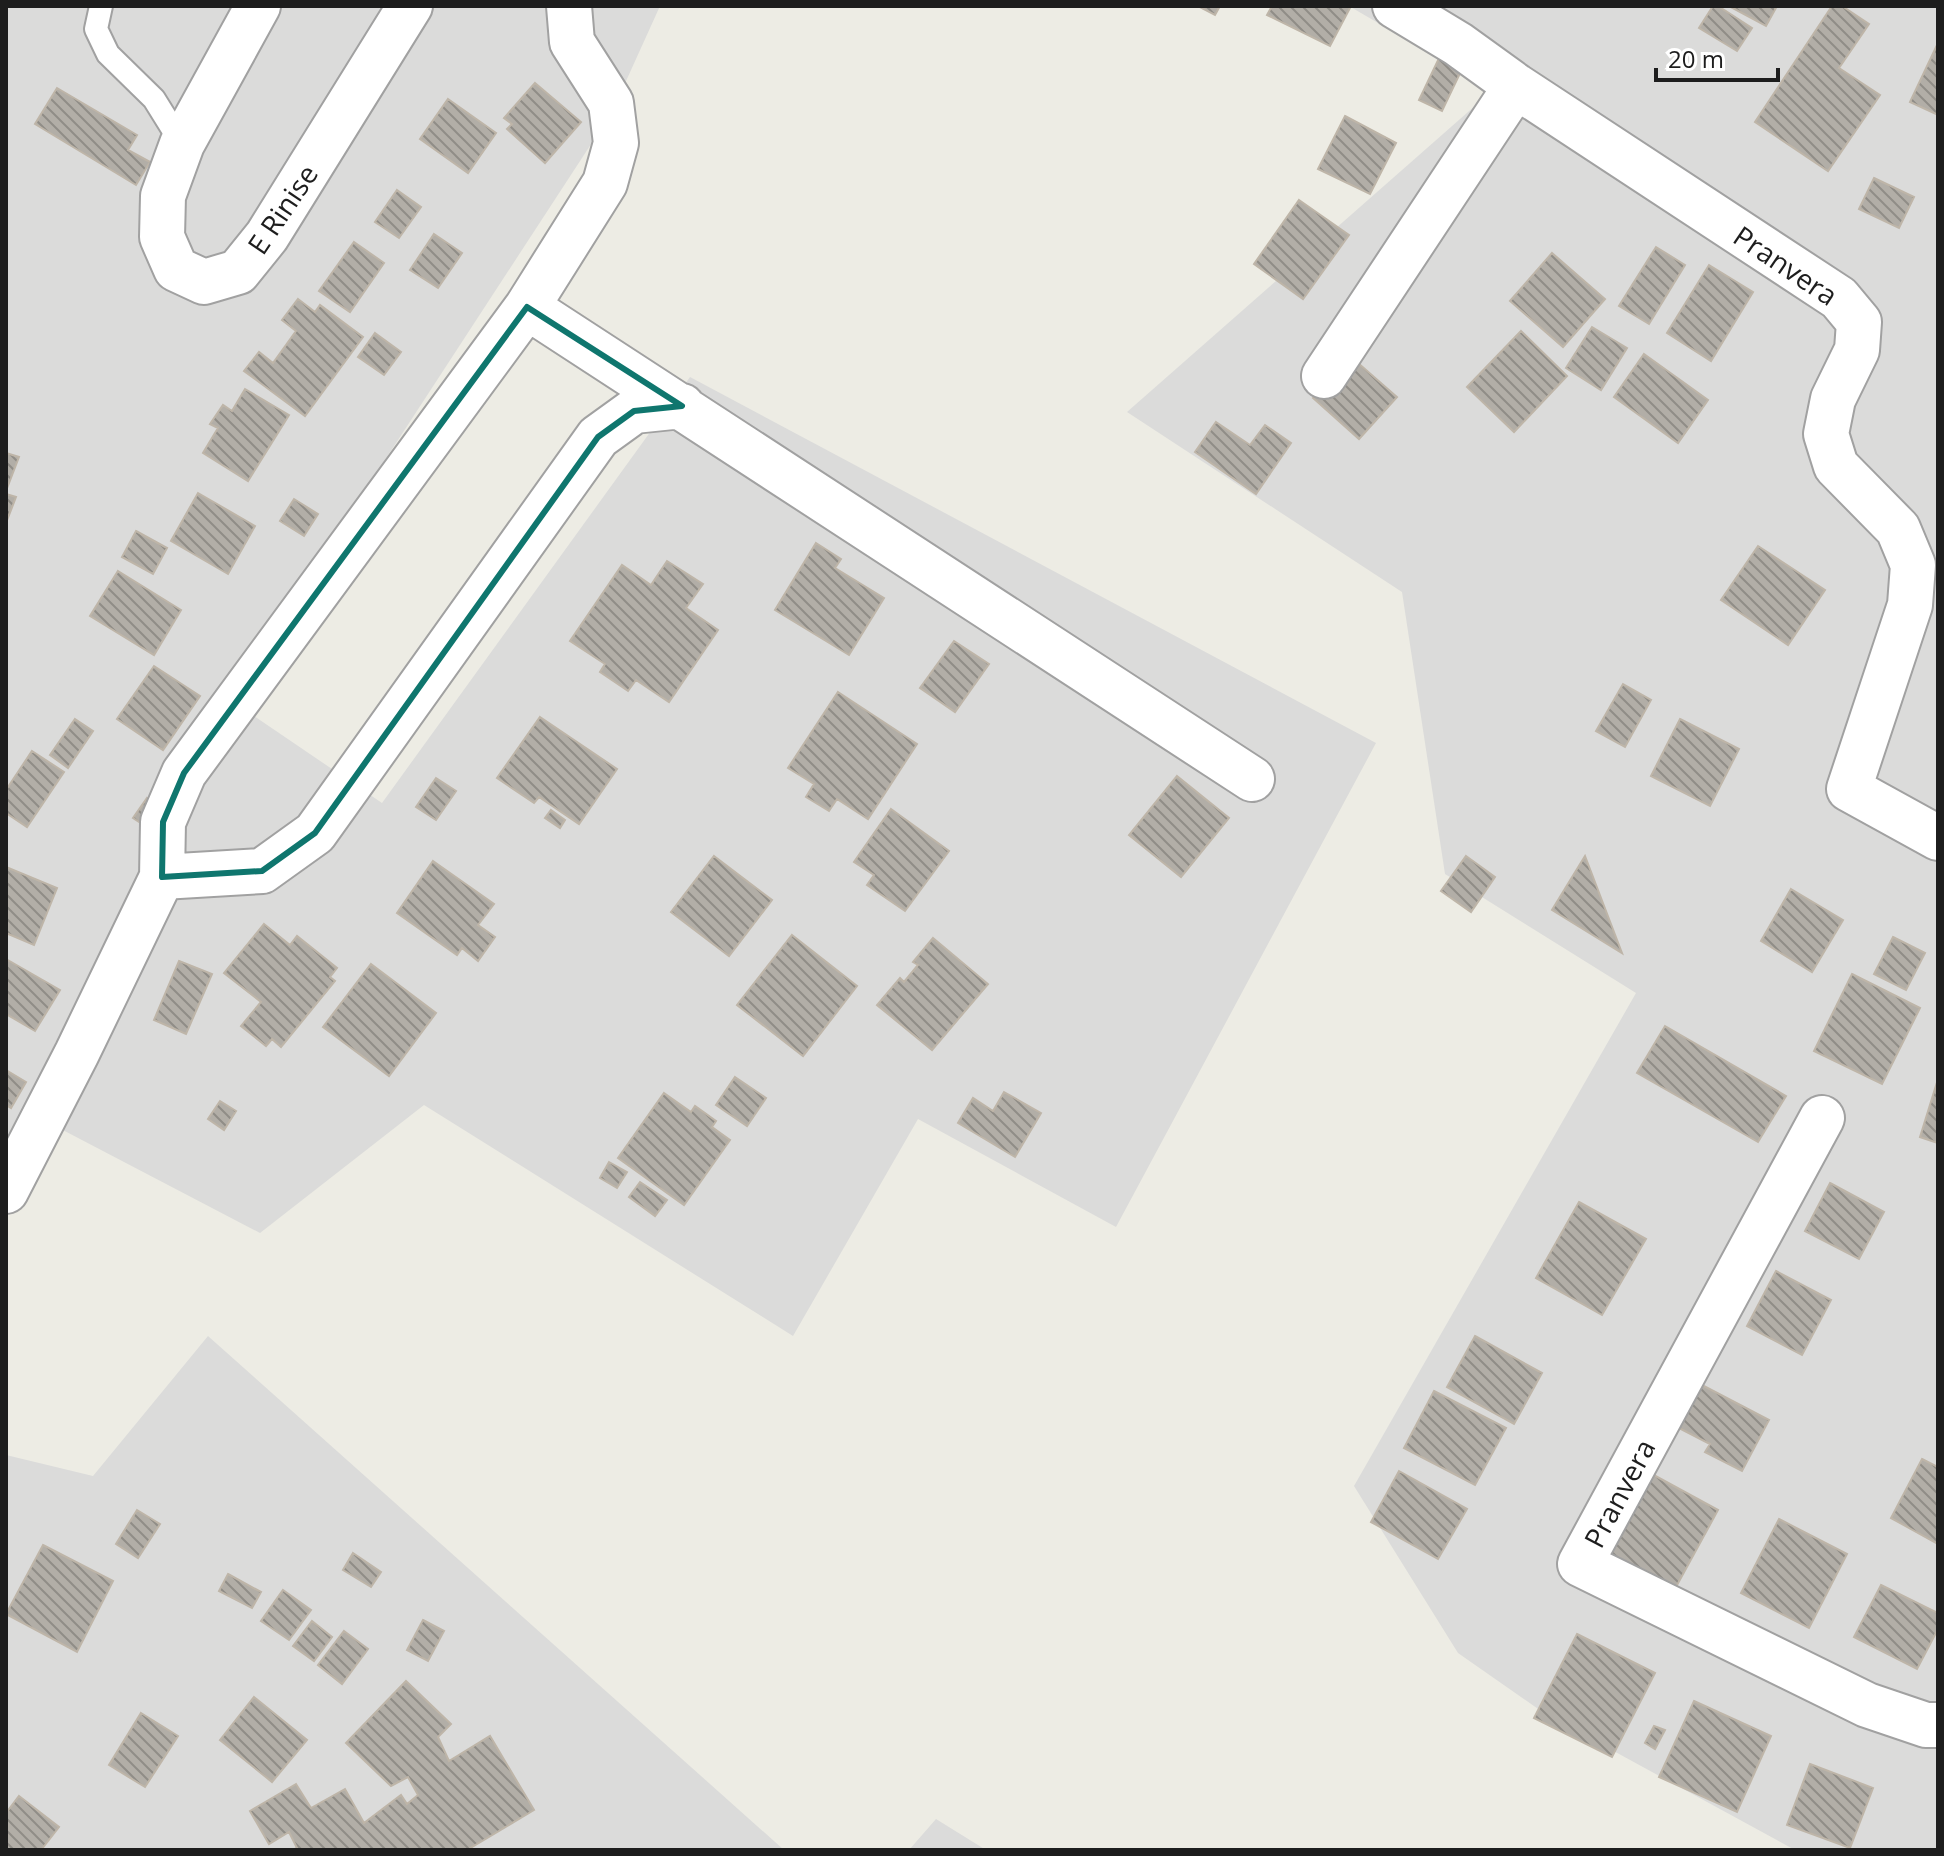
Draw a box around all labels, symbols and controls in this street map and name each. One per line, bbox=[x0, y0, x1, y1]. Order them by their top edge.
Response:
scale bar bbox=[1656, 32, 1778, 82]
text: 20 m bbox=[1668, 42, 1724, 75]
street label: E Rinise bbox=[238, 157, 326, 261]
street label: Pranvera bbox=[1727, 216, 1845, 314]
street label: Pranvera bbox=[1575, 1432, 1663, 1554]

